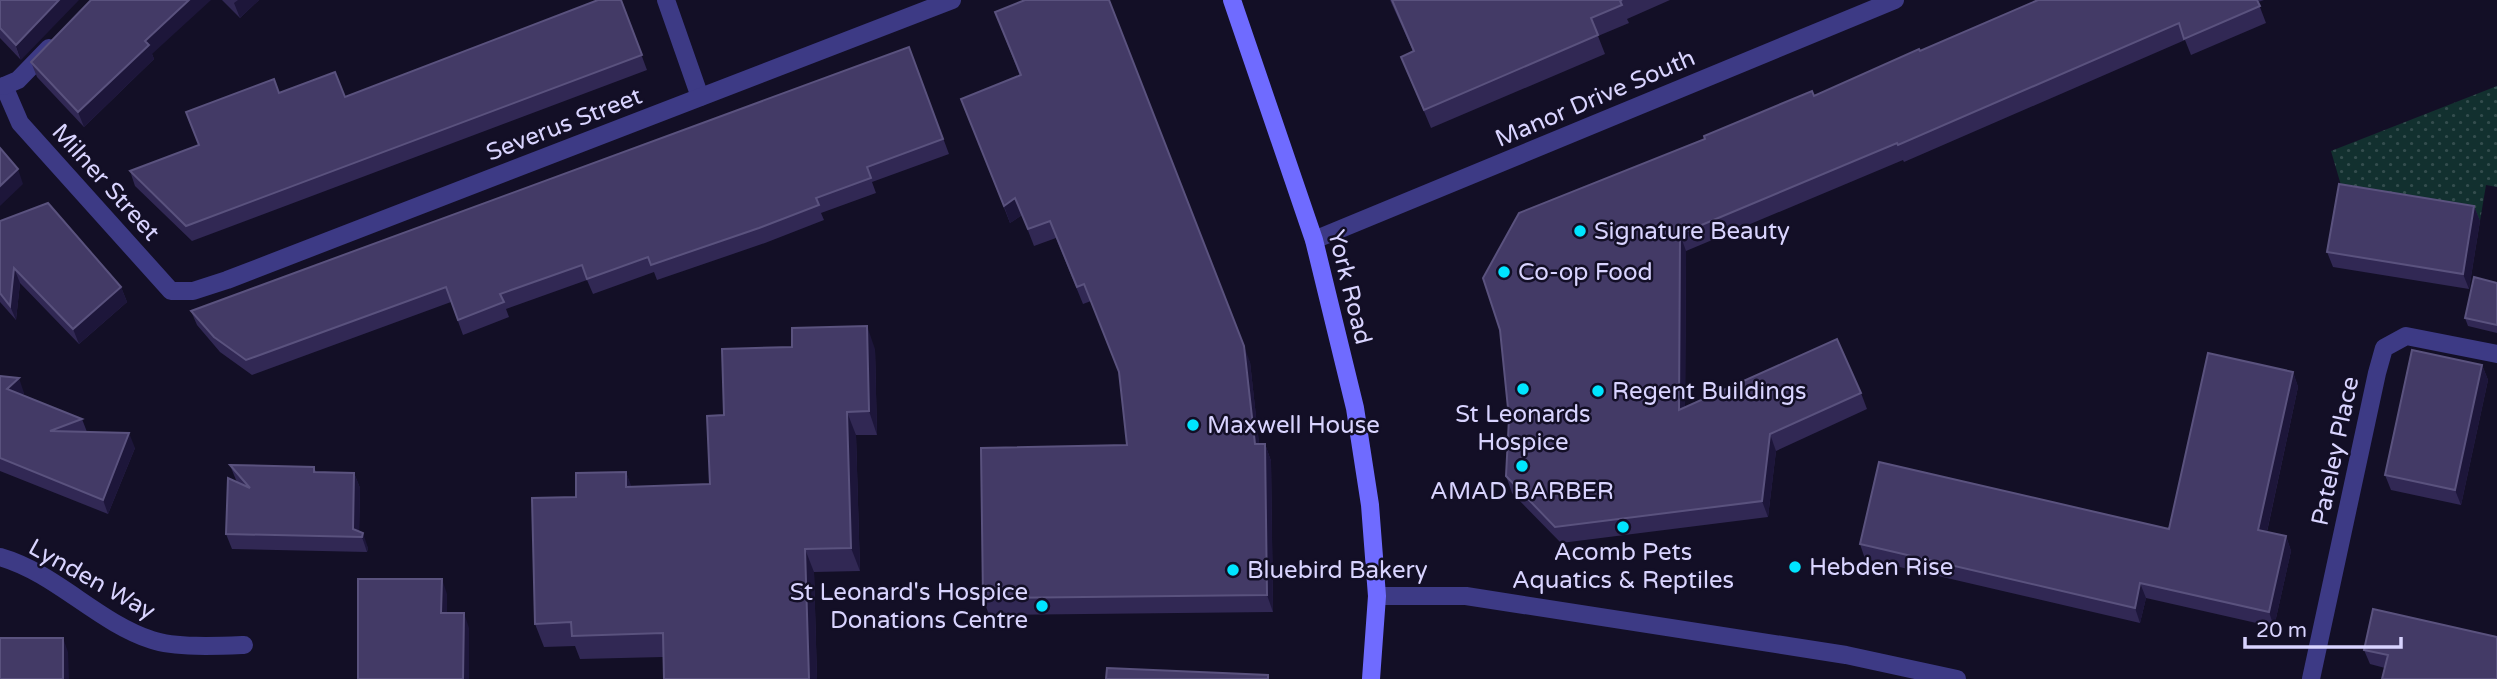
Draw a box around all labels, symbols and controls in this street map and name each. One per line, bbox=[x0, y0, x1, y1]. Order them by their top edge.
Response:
street label: Manor Drive South bbox=[1491, 43, 1700, 154]
street label: Severus Street bbox=[482, 81, 646, 167]
street label: Milner Street bbox=[46, 118, 166, 247]
place label: Signature Beauty bbox=[1594, 217, 1790, 246]
marker: Signature Beauty bbox=[1572, 223, 1588, 239]
street label: York Road bbox=[1321, 227, 1378, 347]
place label: Co-op Food bbox=[1518, 258, 1653, 287]
marker: Co-op Food bbox=[1496, 264, 1512, 280]
street label: Pateley Place bbox=[2306, 374, 2365, 528]
place label: Regent Buildings bbox=[1612, 377, 1807, 406]
marker: St Leonards Hospice bbox=[1515, 381, 1531, 397]
marker: Regent Buildings bbox=[1590, 383, 1606, 399]
place label: St Leonards Hospice bbox=[1455, 400, 1591, 457]
place label: Maxwell House bbox=[1207, 411, 1380, 440]
marker: Maxwell House bbox=[1185, 417, 1201, 433]
marker: AMAD BARBER bbox=[1514, 458, 1530, 474]
place label: AMAD BARBER bbox=[1430, 477, 1614, 506]
marker: Acomb Pets Aquatics & Reptiles bbox=[1615, 519, 1631, 535]
street label: Lynden Way bbox=[23, 533, 160, 626]
place label: Acomb Pets Aquatics & Reptiles bbox=[1512, 538, 1734, 595]
place label: Hebden Rise bbox=[1809, 553, 1953, 582]
place label: Bluebird Bakery bbox=[1247, 556, 1428, 585]
marker: Hebden Rise bbox=[1787, 559, 1803, 575]
marker: Bluebird Bakery bbox=[1225, 562, 1241, 578]
place label: St Leonard's Hospice Donations Centre bbox=[790, 578, 1028, 635]
marker: St Leonard's Hospice Donations Centre bbox=[1034, 598, 1050, 614]
scale bar bbox=[2245, 606, 2401, 650]
text: 20 m bbox=[2256, 618, 2307, 643]

